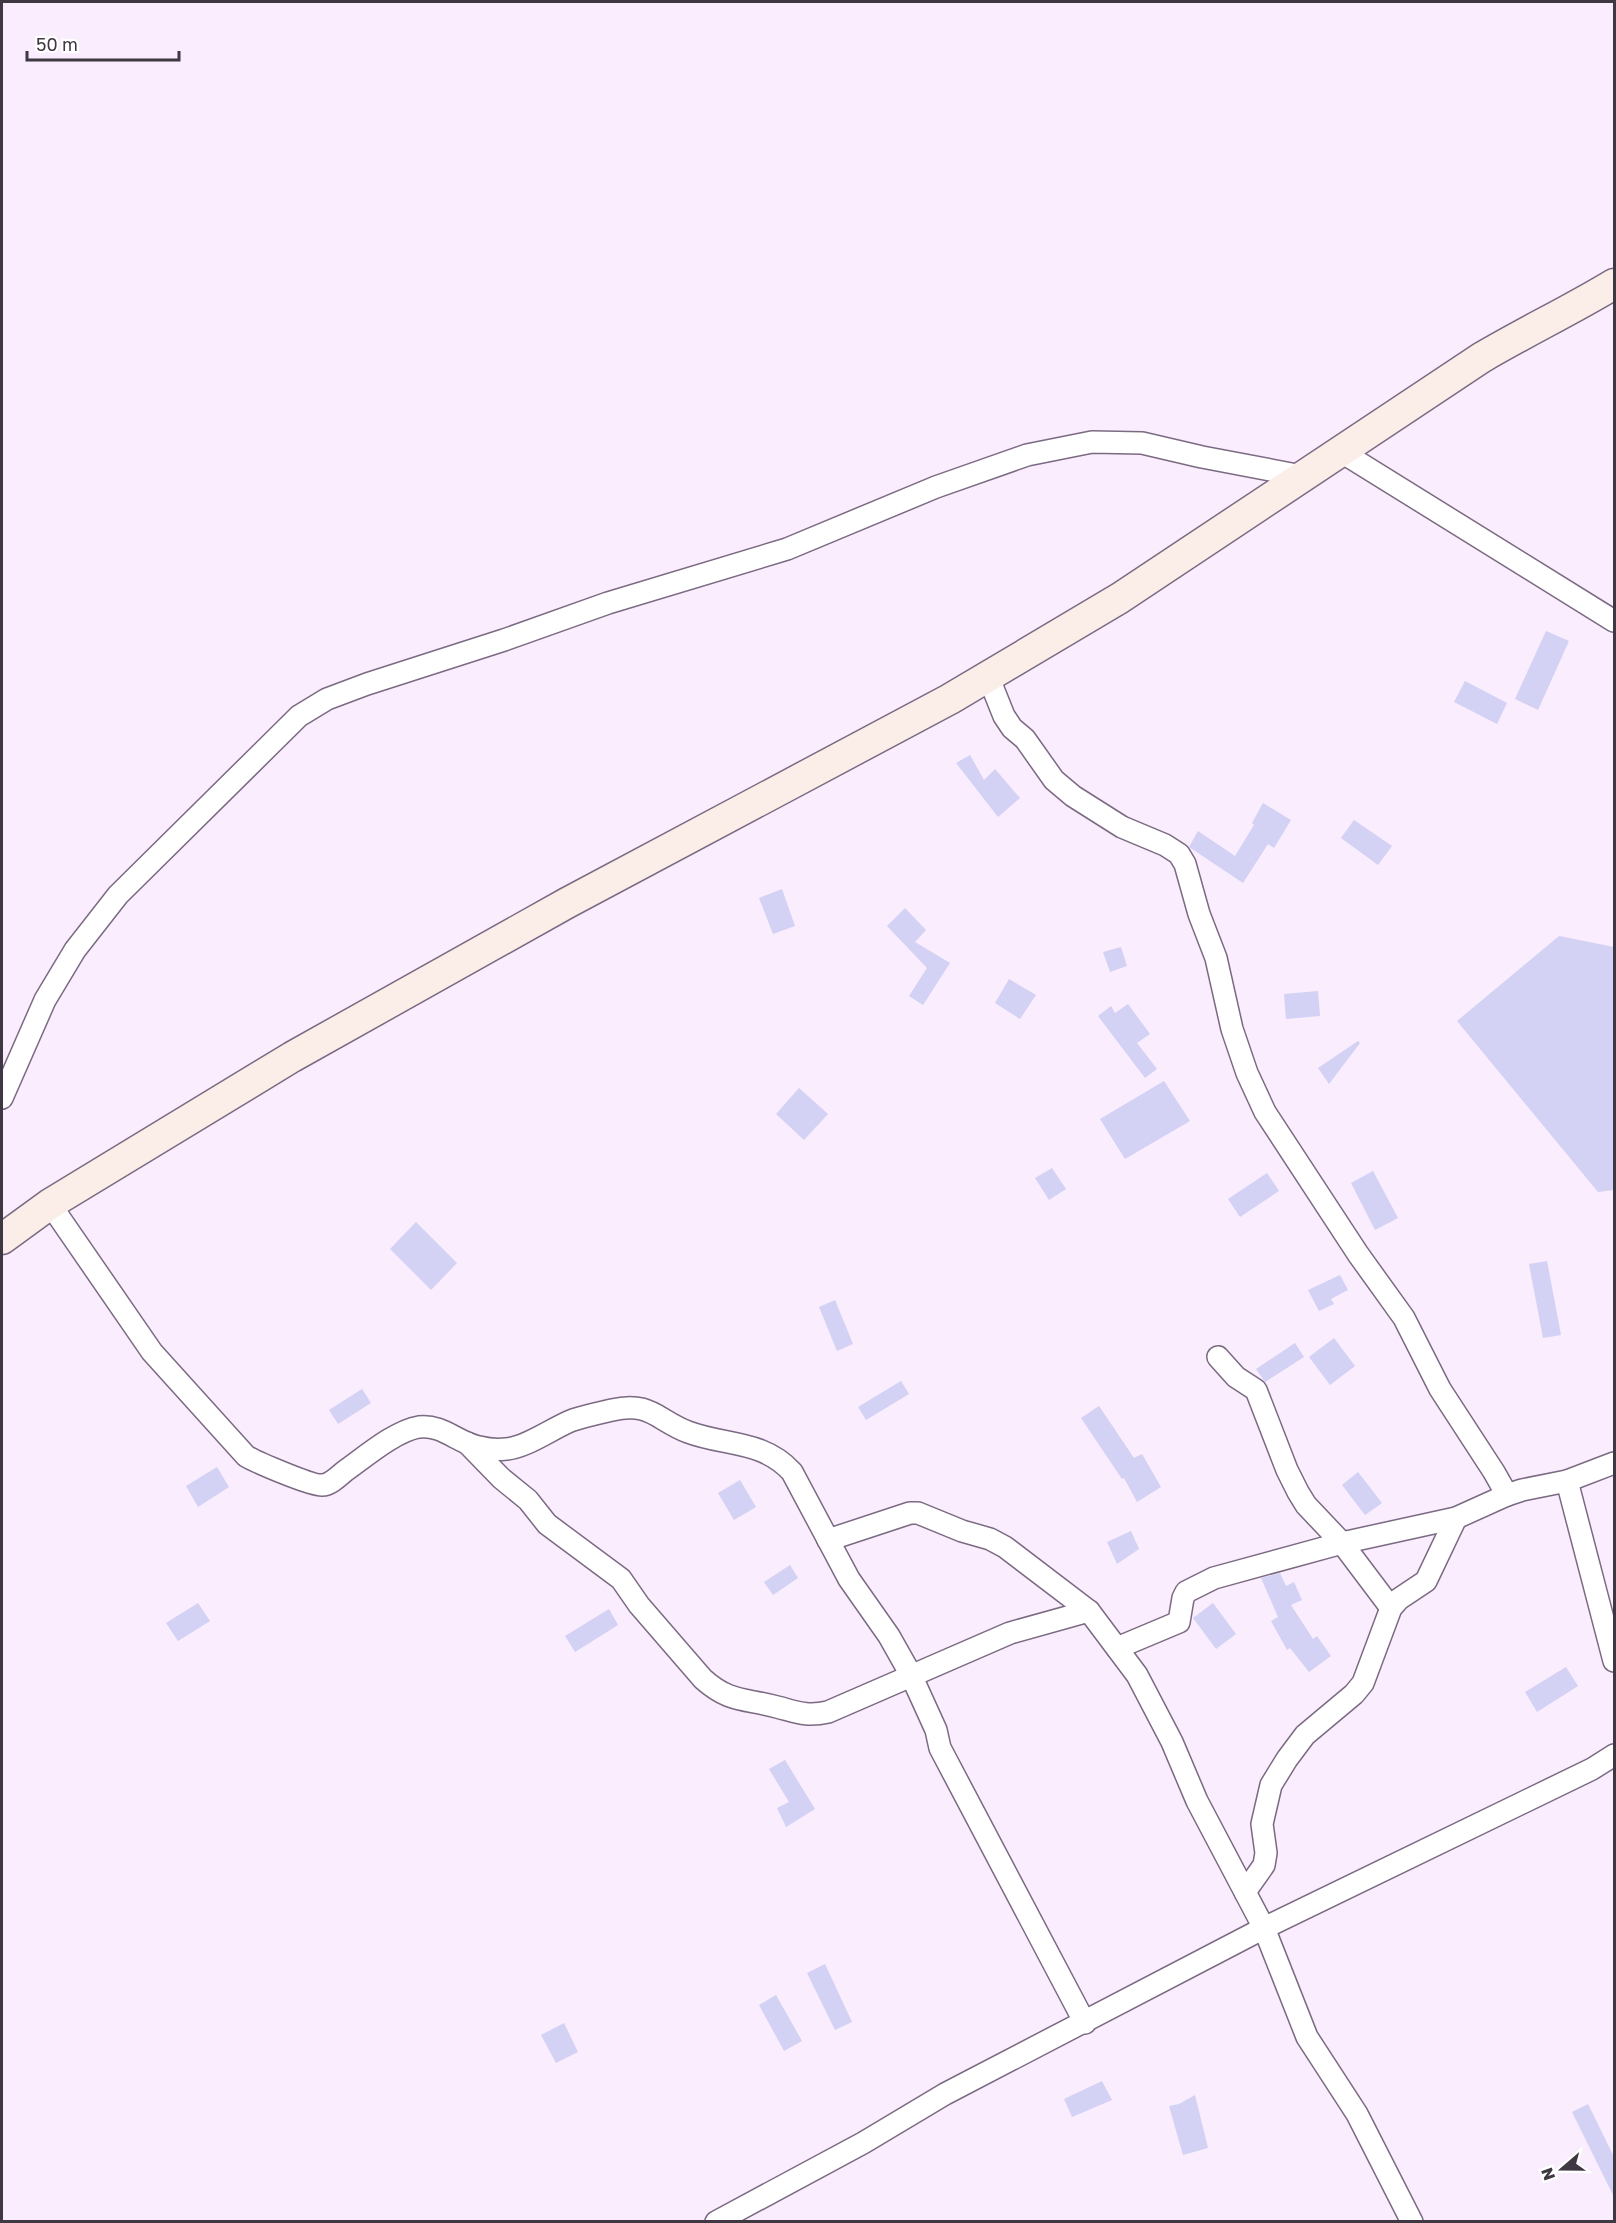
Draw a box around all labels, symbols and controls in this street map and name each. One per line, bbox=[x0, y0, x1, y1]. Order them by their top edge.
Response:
scale bar bbox=[27, 24, 178, 62]
text: 50 m bbox=[36, 33, 78, 55]
north arrow bbox=[1532, 2139, 1592, 2199]
text: N bbox=[1536, 2165, 1559, 2183]

